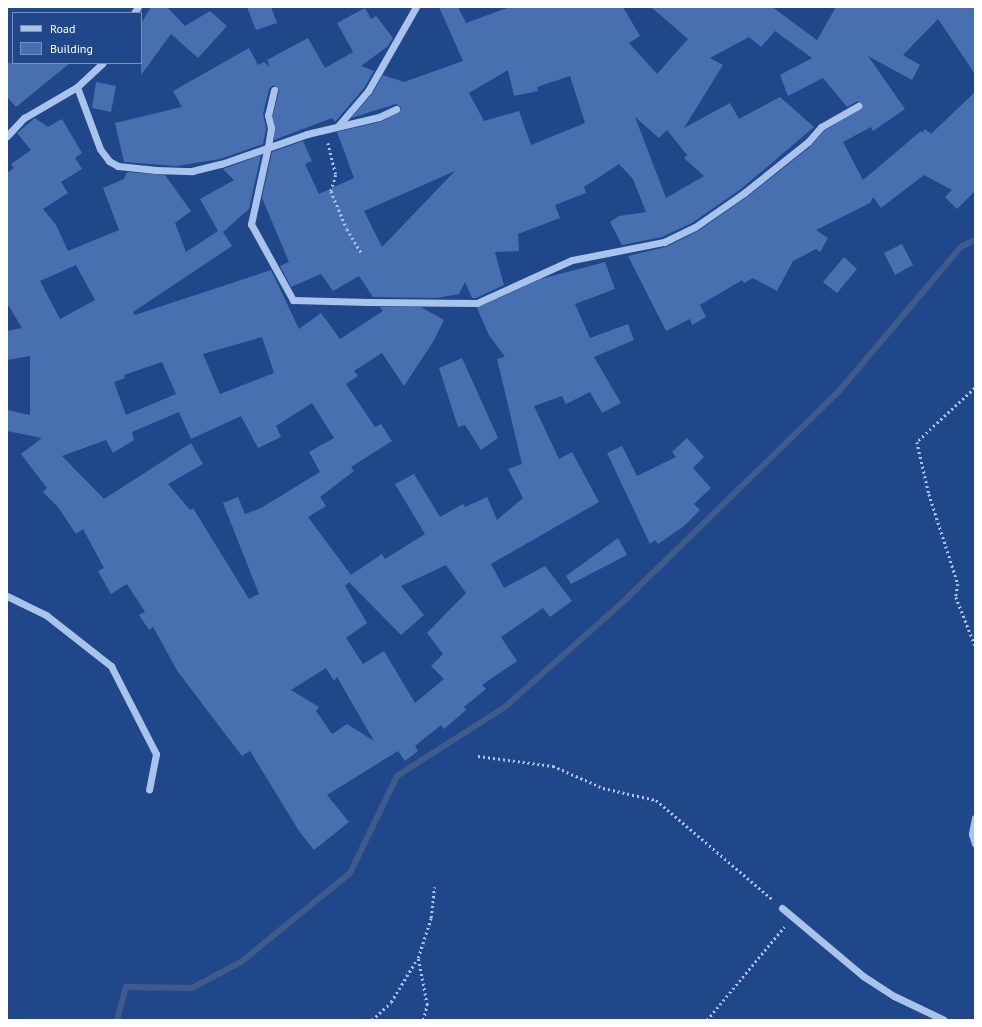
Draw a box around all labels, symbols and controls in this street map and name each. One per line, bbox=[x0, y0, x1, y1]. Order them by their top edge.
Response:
legend bbox=[12, 12, 142, 64]
text: Road bbox=[50, 21, 75, 36]
text: Building bbox=[50, 41, 93, 56]

